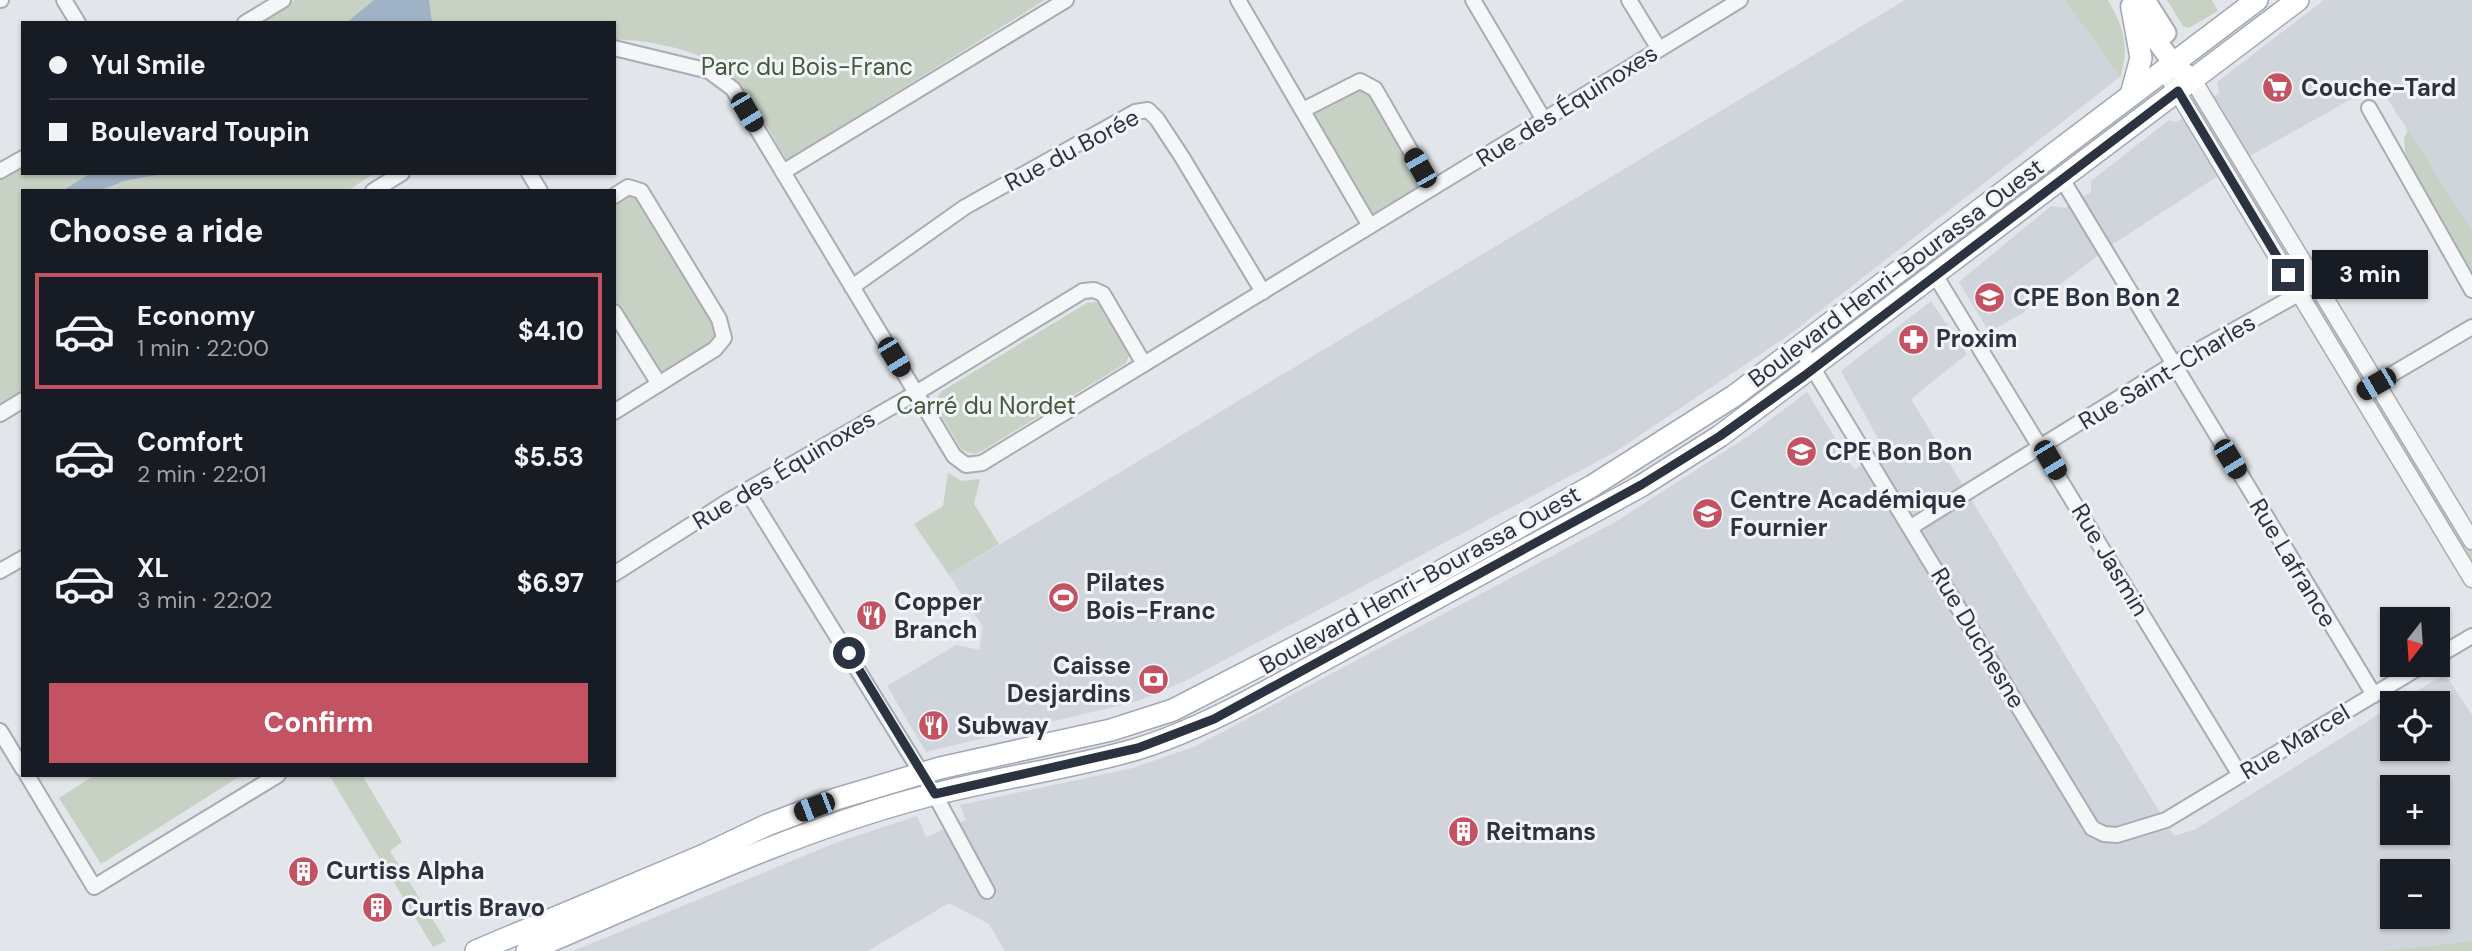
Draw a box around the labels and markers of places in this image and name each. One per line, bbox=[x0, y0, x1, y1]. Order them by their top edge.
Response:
supermarket icon: Couche-Tard bbox=[2261, 71, 2295, 105]
place label: Couche-Tard bbox=[2301, 72, 2456, 103]
school or university icon: CPE Bon Bon 2 bbox=[1973, 281, 2007, 315]
place label: CPE Bon Bon 2 bbox=[2013, 282, 2180, 313]
pharmacy icon: Proxim bbox=[1896, 322, 1930, 356]
place label: Proxim bbox=[1936, 323, 2017, 354]
school or university icon: CPE Bon Bon bbox=[1785, 435, 1819, 469]
place label: CPE Bon Bon bbox=[1825, 436, 1972, 467]
place label: Centre Académique Fournier bbox=[1730, 484, 1966, 543]
school or university icon: Centre Académique Fournier bbox=[1690, 497, 1724, 531]
place label: Pilates Bois-Franc bbox=[1086, 567, 1216, 626]
sports icon: Pilates Bois-Franc bbox=[1046, 580, 1080, 614]
place label: Copper Branch bbox=[894, 586, 982, 645]
restaurant icon: Copper Branch bbox=[854, 599, 888, 633]
place label: Caisse Desjardins bbox=[1007, 650, 1131, 709]
bank icon: Caisse Desjardins bbox=[1137, 663, 1171, 697]
restaurant icon: Subway bbox=[917, 709, 951, 743]
place label: Subway bbox=[957, 710, 1049, 741]
building icon: Reitmans bbox=[1446, 815, 1480, 849]
place label: Reitmans bbox=[1486, 816, 1596, 847]
building icon: Curtiss Alpha bbox=[286, 854, 320, 888]
place label: Curtiss Alpha bbox=[326, 855, 485, 886]
building icon: Curtis Bravo bbox=[361, 891, 395, 925]
place label: Curtis Bravo bbox=[401, 892, 545, 923]

